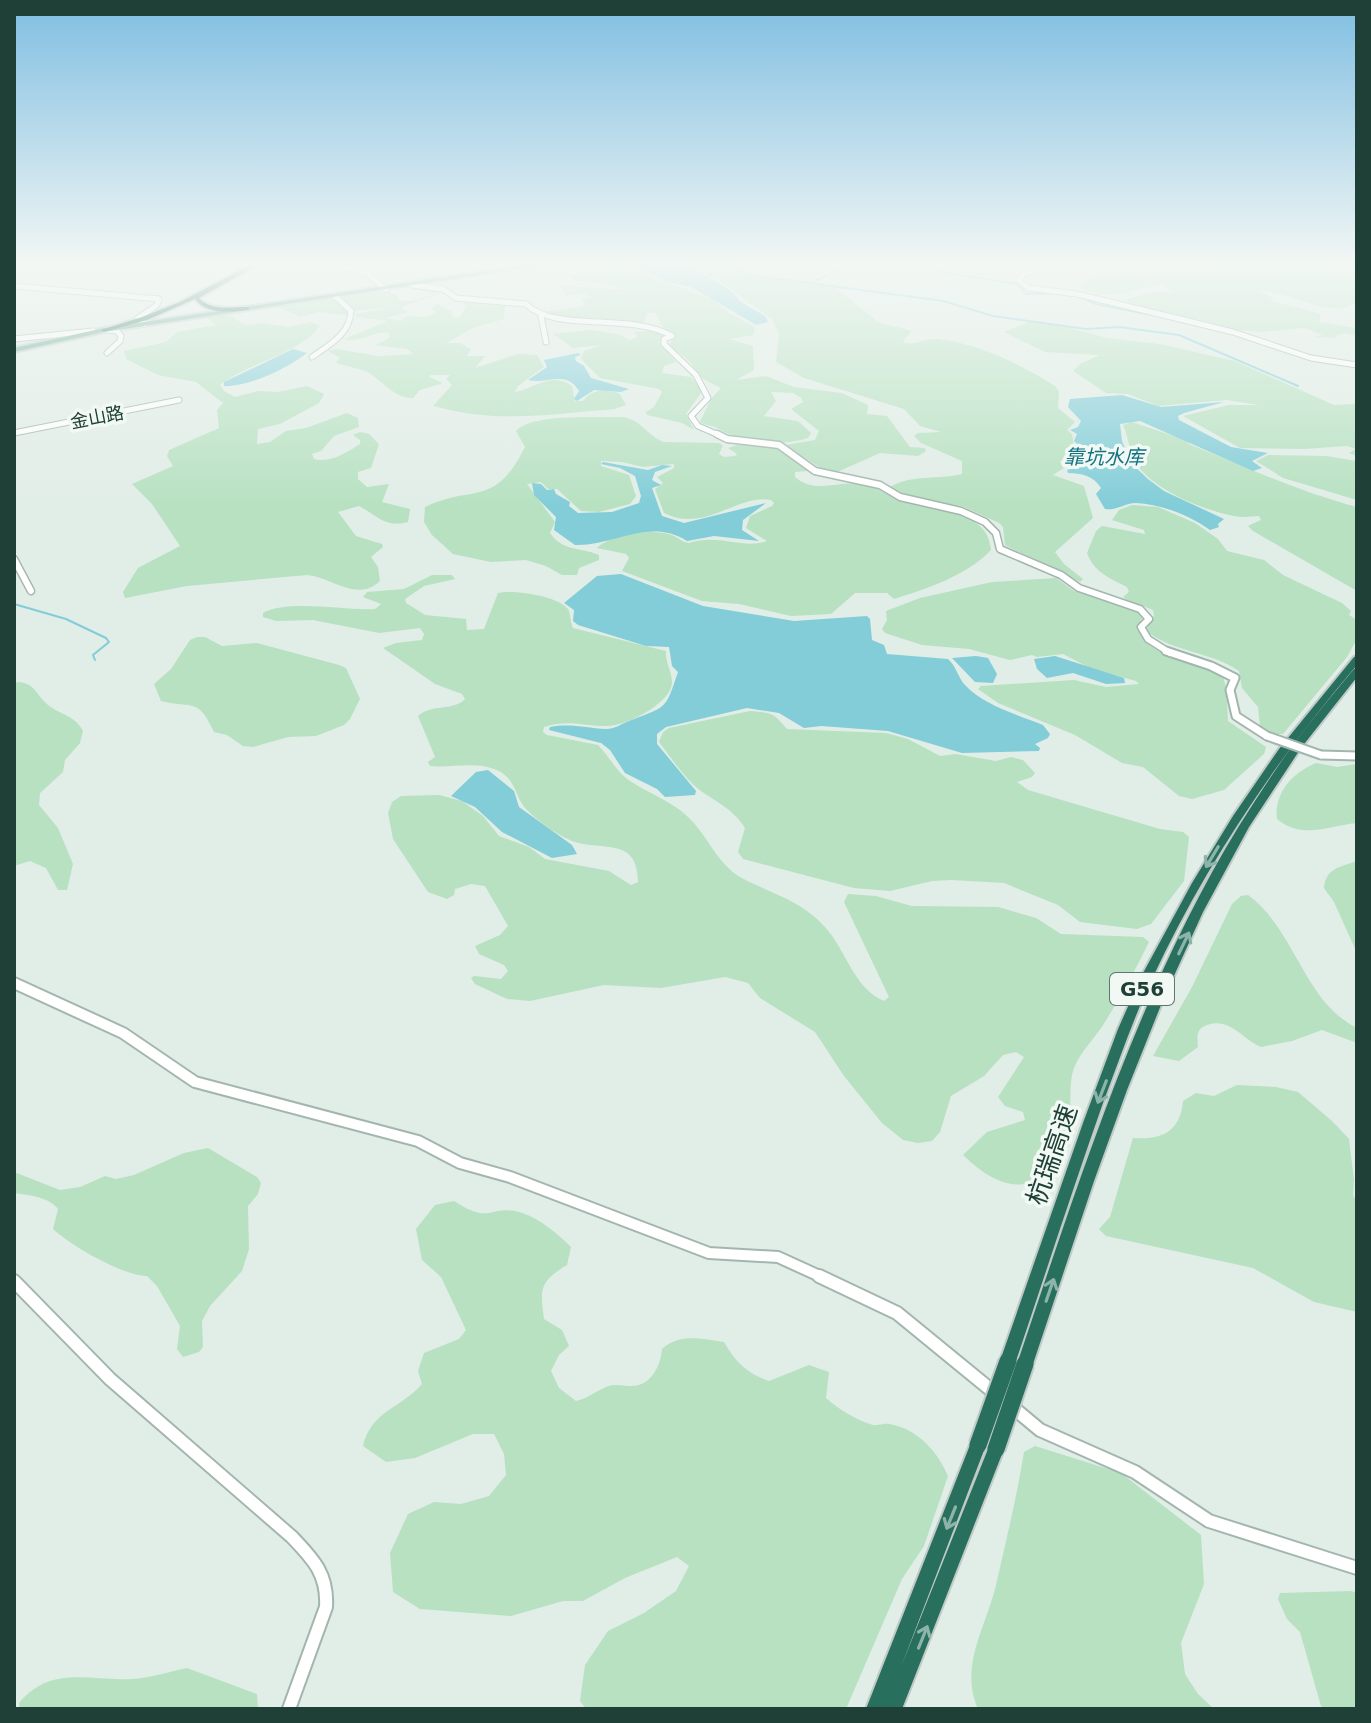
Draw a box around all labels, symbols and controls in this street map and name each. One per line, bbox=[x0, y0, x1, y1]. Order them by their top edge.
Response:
street label: 金山路 bbox=[68, 402, 126, 432]
water label: 靠坑水库 bbox=[1064, 445, 1147, 469]
one-way arrow bbox=[1204, 845, 1220, 868]
one-way arrow bbox=[1177, 932, 1192, 956]
road number: G56 bbox=[1110, 973, 1174, 1005]
one-way arrow bbox=[1094, 1079, 1108, 1104]
street label: 杭瑞高速 bbox=[1021, 1101, 1083, 1209]
one-way arrow bbox=[1043, 1278, 1058, 1303]
one-way arrow bbox=[942, 1505, 957, 1530]
one-way arrow bbox=[917, 1625, 932, 1650]

